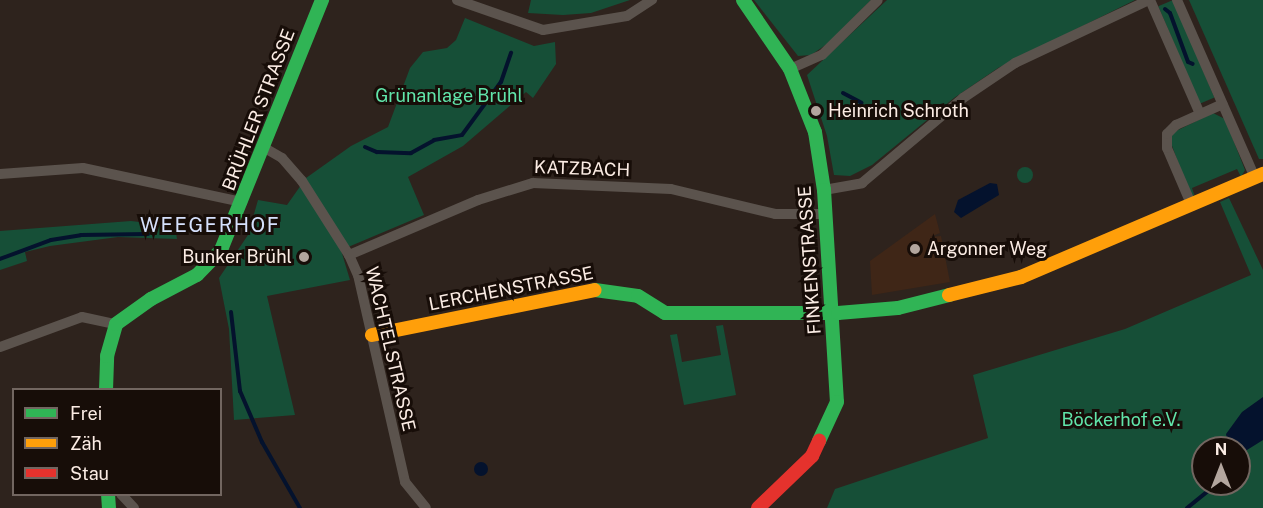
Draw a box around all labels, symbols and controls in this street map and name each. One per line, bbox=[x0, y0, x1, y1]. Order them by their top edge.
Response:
street label: BRÜHLER STRASSE bbox=[218, 26, 300, 194]
park label: Grünanlage Brühl bbox=[375, 85, 523, 107]
place label: Heinrich Schroth bbox=[828, 100, 969, 122]
marker: Heinrich Schroth bbox=[809, 104, 823, 118]
street label: KATZBACH bbox=[533, 157, 631, 181]
street label: FINKENSTRASSE bbox=[794, 185, 826, 335]
district label: WEEGERHOF bbox=[140, 213, 280, 237]
place label: Argonner Weg bbox=[927, 238, 1048, 260]
marker: Argonner Weg bbox=[908, 242, 922, 256]
place label: Bunker Brühl bbox=[182, 246, 292, 268]
marker: Bunker Brühl bbox=[297, 250, 311, 264]
street label: LERCHENSTRASSE bbox=[427, 262, 595, 316]
street label: WACHTELSTRASSE bbox=[361, 264, 419, 434]
legend bbox=[12, 388, 222, 496]
text: Frei bbox=[70, 403, 102, 424]
park label: Böckerhof e.V. bbox=[1061, 409, 1181, 431]
text: Zäh bbox=[70, 433, 102, 454]
north arrow bbox=[1191, 436, 1251, 496]
text: N bbox=[1215, 440, 1227, 459]
text: Stau bbox=[70, 463, 109, 484]

